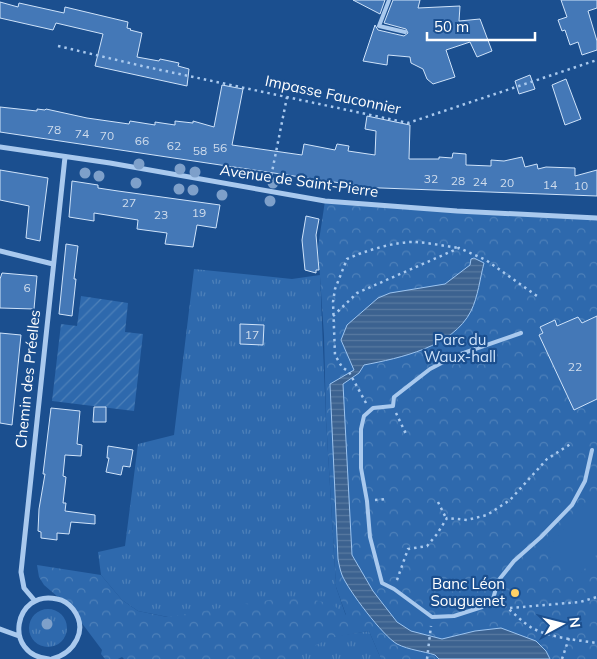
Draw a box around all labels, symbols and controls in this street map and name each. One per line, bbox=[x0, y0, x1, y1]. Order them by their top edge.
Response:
scale bar bbox=[427, 10, 534, 42]
text: 50 m bbox=[434, 17, 469, 36]
street label: Impasse Fauconnier bbox=[263, 71, 403, 118]
house number: 78 bbox=[47, 122, 61, 137]
house number: 74 bbox=[75, 126, 89, 141]
house number: 70 bbox=[100, 128, 114, 143]
house number: 66 bbox=[135, 133, 149, 148]
house number: 62 bbox=[167, 138, 181, 153]
house number: 56 bbox=[213, 140, 227, 155]
house number: 58 bbox=[193, 143, 207, 158]
street label: Avenue de Saint-Pierre bbox=[219, 160, 380, 201]
house number: 32 bbox=[424, 171, 438, 186]
house number: 28 bbox=[451, 173, 465, 188]
house number: 24 bbox=[473, 174, 487, 189]
house number: 20 bbox=[500, 175, 514, 190]
house number: 14 bbox=[543, 177, 557, 192]
house number: 10 bbox=[574, 178, 588, 193]
house number: 27 bbox=[122, 195, 136, 210]
house number: 19 bbox=[192, 205, 206, 220]
house number: 23 bbox=[154, 207, 168, 222]
house number: 6 bbox=[23, 280, 31, 295]
street label: Chemin des Préelles bbox=[11, 309, 44, 449]
house number: 17 bbox=[245, 327, 259, 342]
park label: Parc du Waux-hall bbox=[424, 330, 496, 366]
house number: 22 bbox=[568, 359, 582, 374]
place label: Banc Léon Souguenet bbox=[430, 574, 505, 610]
marker: Banc Léon Souguenet bbox=[509, 587, 521, 599]
north arrow bbox=[537, 599, 587, 649]
text: N bbox=[565, 616, 584, 629]

